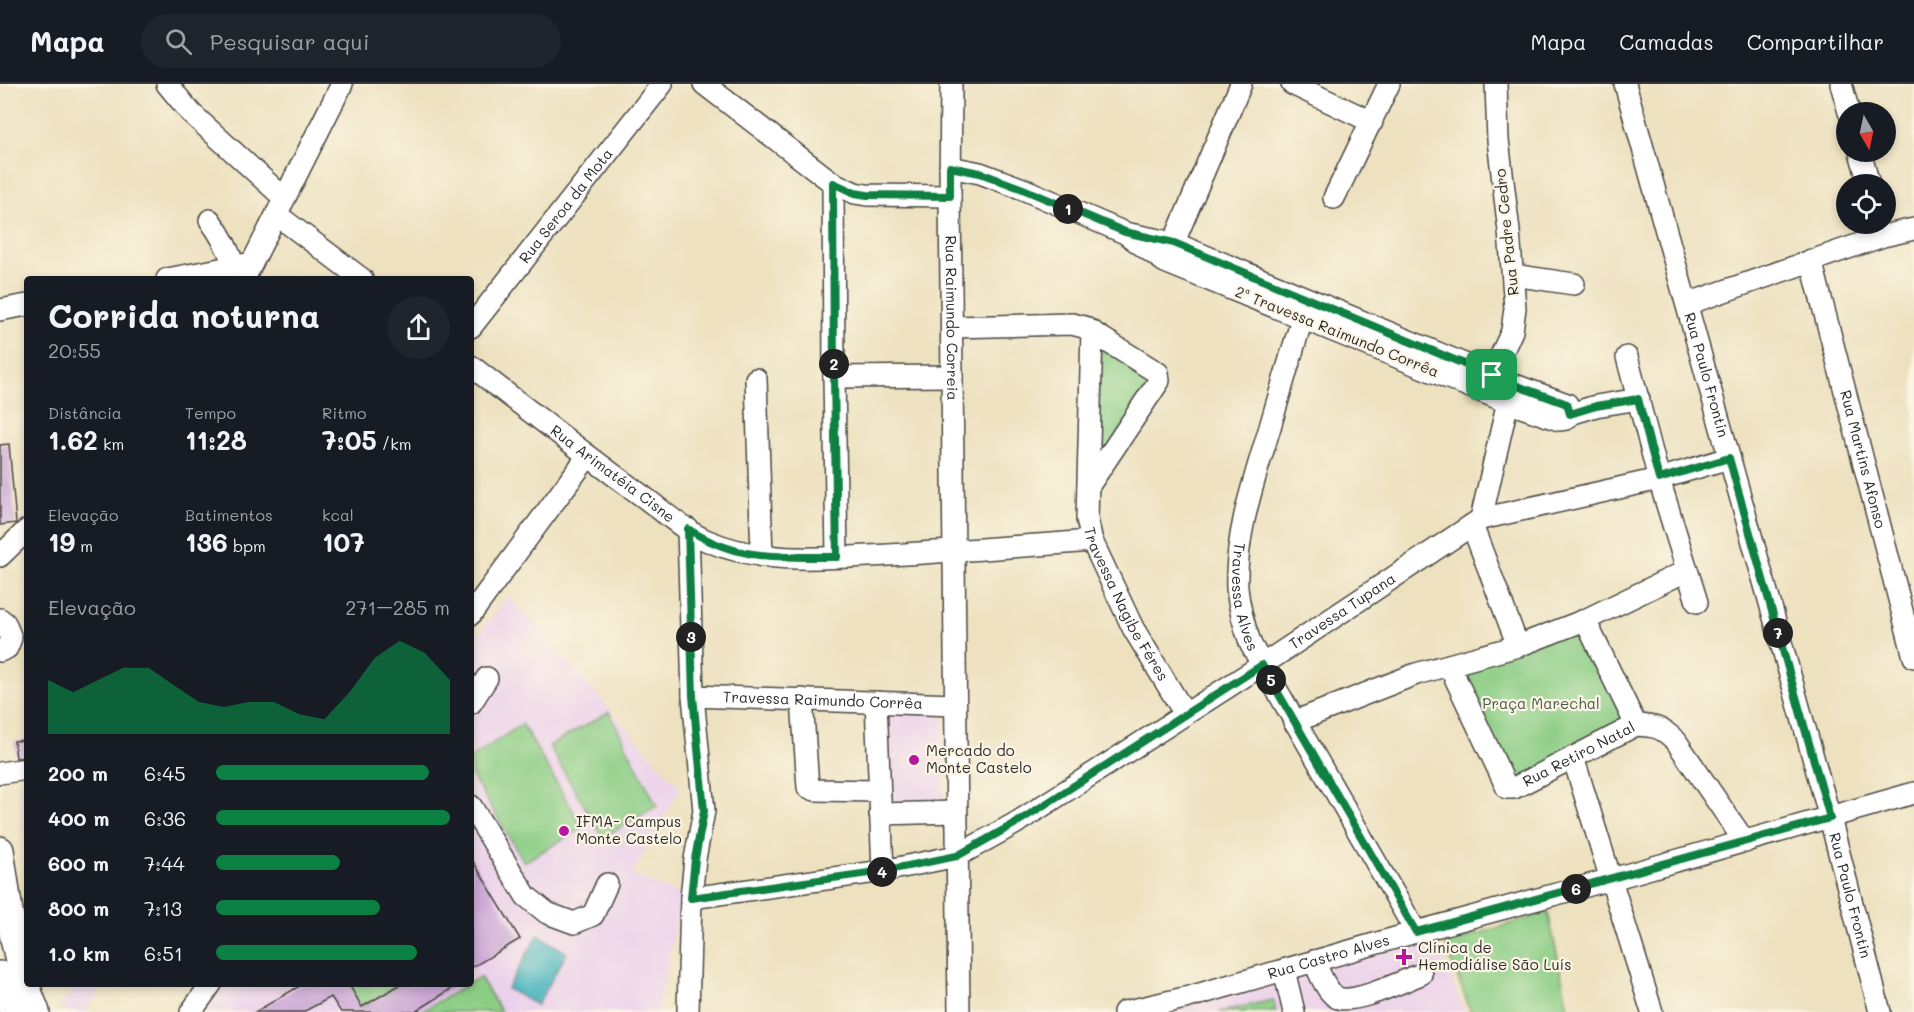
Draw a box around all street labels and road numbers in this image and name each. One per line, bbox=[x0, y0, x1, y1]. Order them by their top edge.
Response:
street label: Rua Seroa da Mota bbox=[514, 144, 617, 267]
street label: Rua Padre Cedro bbox=[1489, 168, 1523, 297]
street label: Rua Raimundo Correia bbox=[941, 235, 963, 401]
street label: 2ª Travessa Raimundo Corrêa bbox=[1232, 281, 1442, 381]
street label: Rua Paulo Frontin bbox=[1680, 310, 1734, 439]
street label: Rua Martins Afonso bbox=[1836, 388, 1891, 531]
street label: Rua Arimatéia Cisne bbox=[547, 420, 679, 526]
street label: Travessa Nagibe Féres bbox=[1080, 525, 1174, 684]
street label: Travessa Alves bbox=[1228, 541, 1263, 654]
street label: Travessa Tupana bbox=[1285, 568, 1399, 653]
street label: Travessa Raimundo Corrêa bbox=[723, 686, 923, 713]
street label: Rua Retiro Natal bbox=[1519, 716, 1638, 791]
street label: Rua Paulo Frontin bbox=[1825, 830, 1877, 960]
street label: Rua Castro Alves bbox=[1265, 929, 1392, 983]

